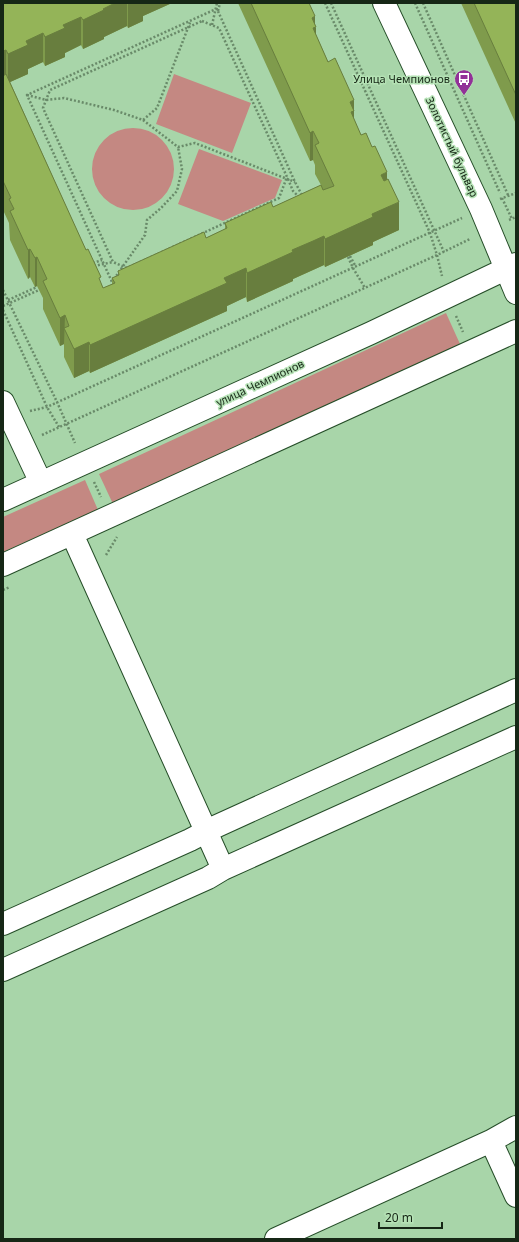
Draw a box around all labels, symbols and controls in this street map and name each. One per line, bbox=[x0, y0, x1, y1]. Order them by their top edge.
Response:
bus stop icon: Улица Чемпионов bbox=[453, 68, 475, 96]
place label: Улица Чемпионов bbox=[353, 71, 450, 86]
street label: Золотистый бульвар bbox=[423, 94, 482, 200]
street label: улица Чемпионов bbox=[213, 356, 306, 410]
scale bar bbox=[379, 1204, 442, 1230]
text: 20 m bbox=[385, 1209, 413, 1226]

